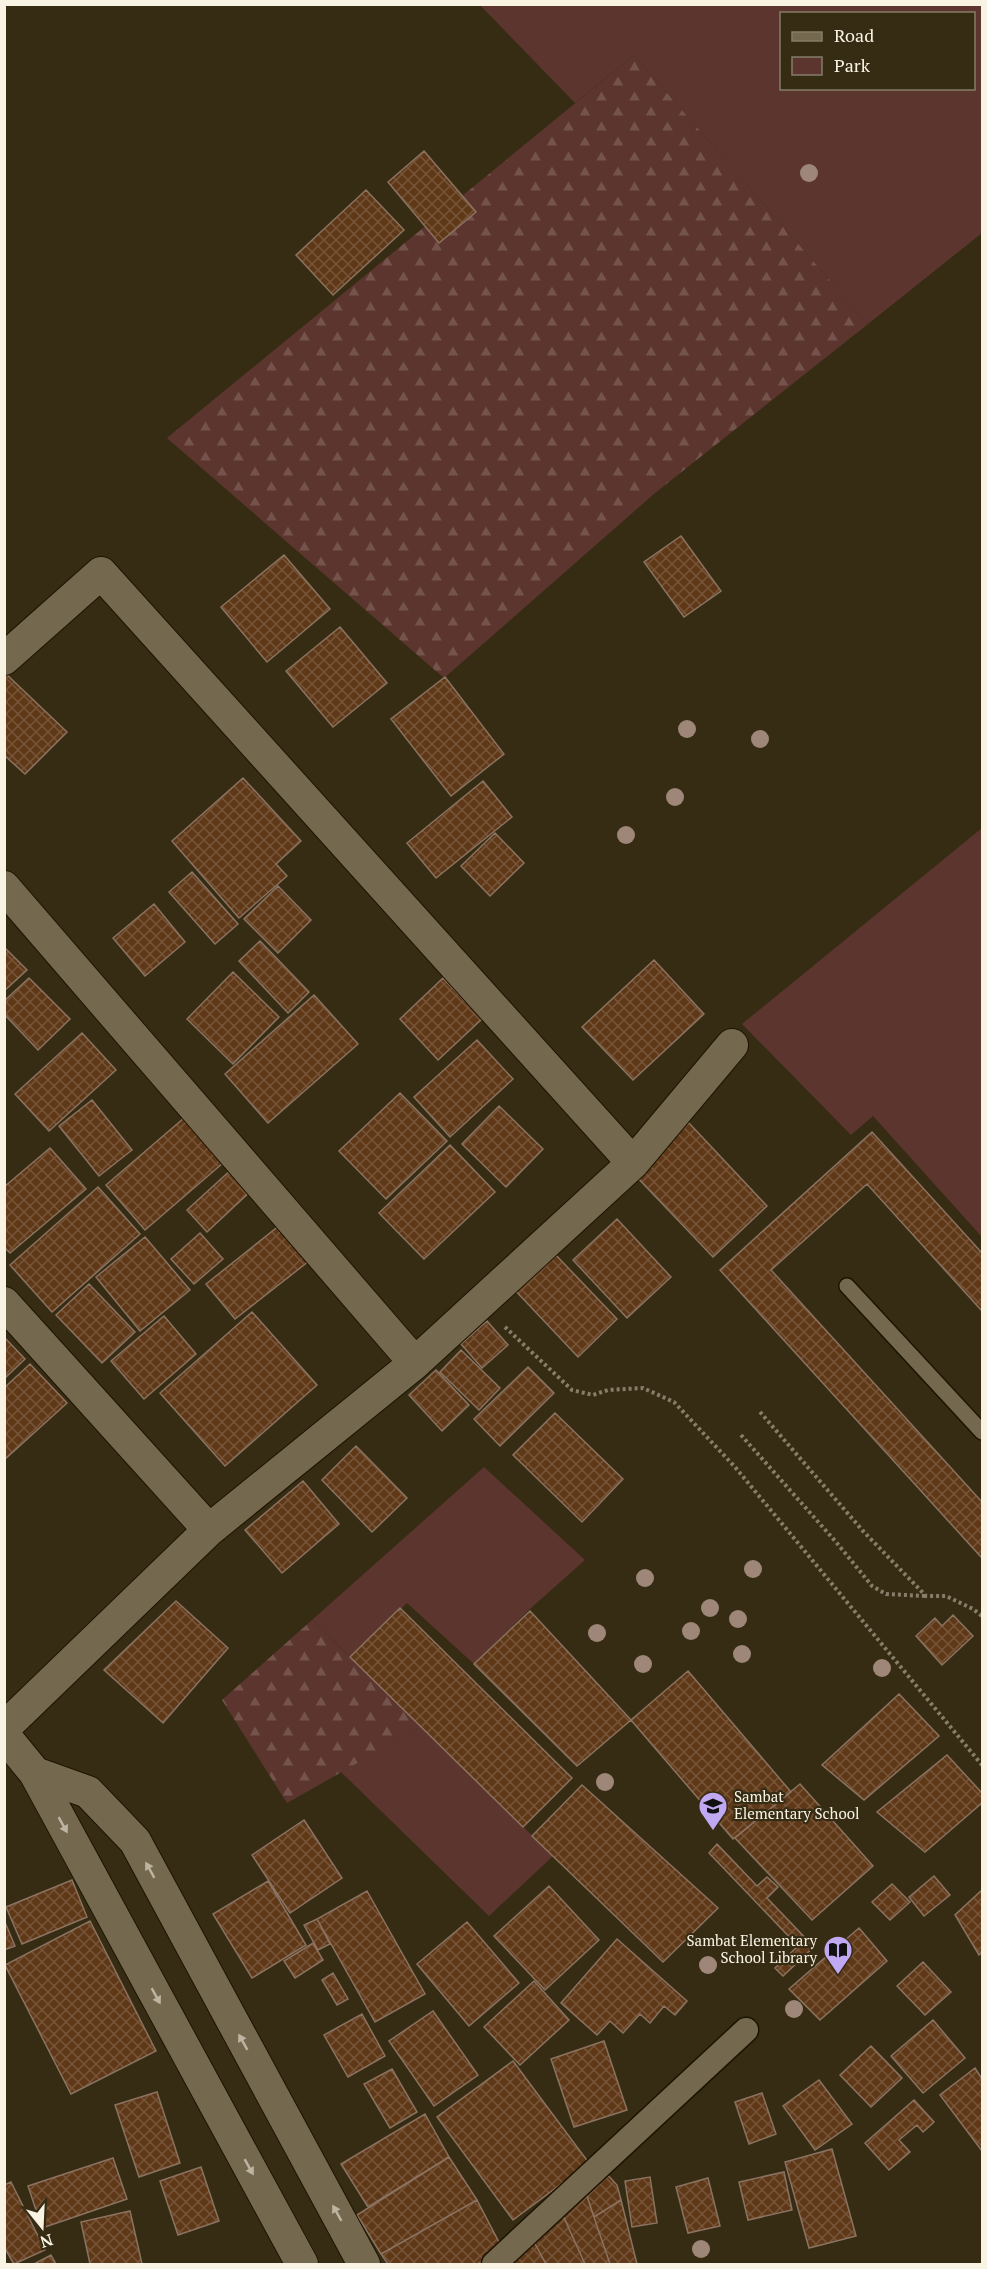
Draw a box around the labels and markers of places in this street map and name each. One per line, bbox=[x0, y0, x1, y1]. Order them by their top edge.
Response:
place label: Sambat Elementary School bbox=[734, 1786, 860, 1823]
school or university icon: Sambat Elementary School bbox=[697, 1790, 729, 1832]
place label: Sambat Elementary School Library bbox=[687, 1930, 817, 1967]
library icon: Sambat Elementary School Library bbox=[822, 1934, 854, 1976]

